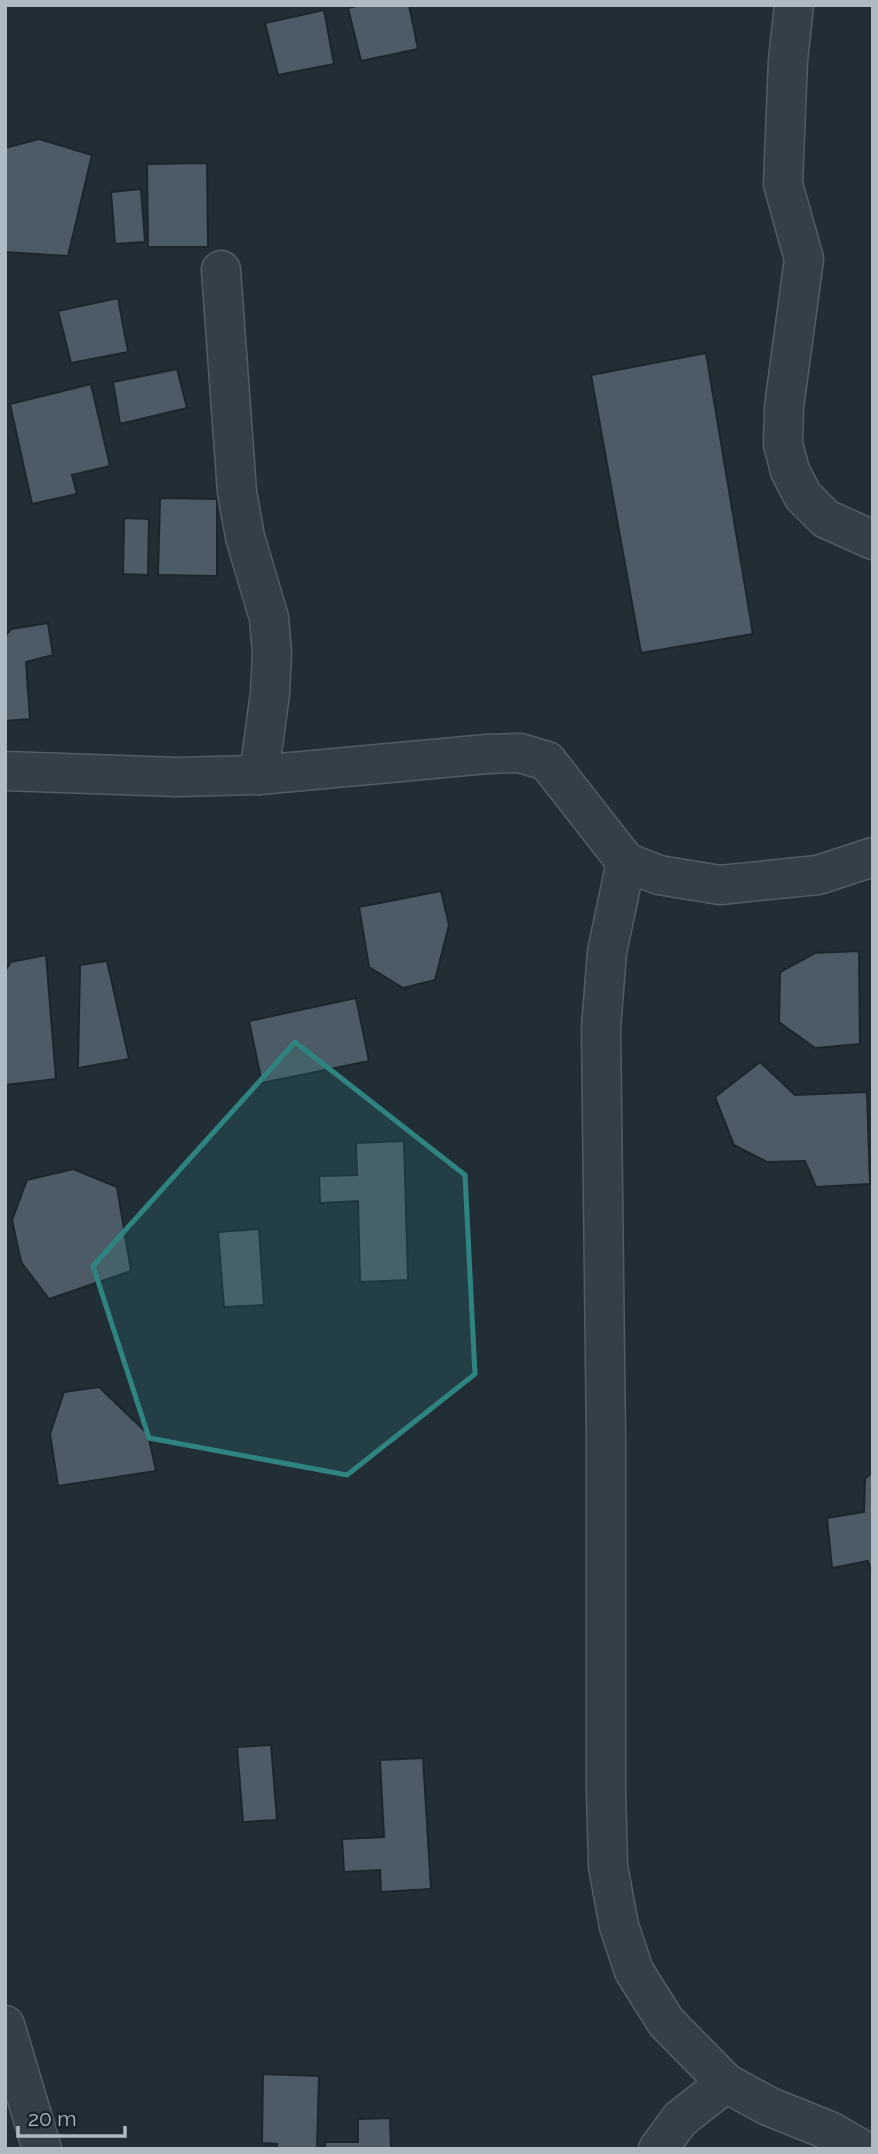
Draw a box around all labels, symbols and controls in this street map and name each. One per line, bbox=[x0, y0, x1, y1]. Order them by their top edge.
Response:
scale bar bbox=[18, 2094, 124, 2138]
text: 20 m bbox=[28, 2106, 76, 2131]

